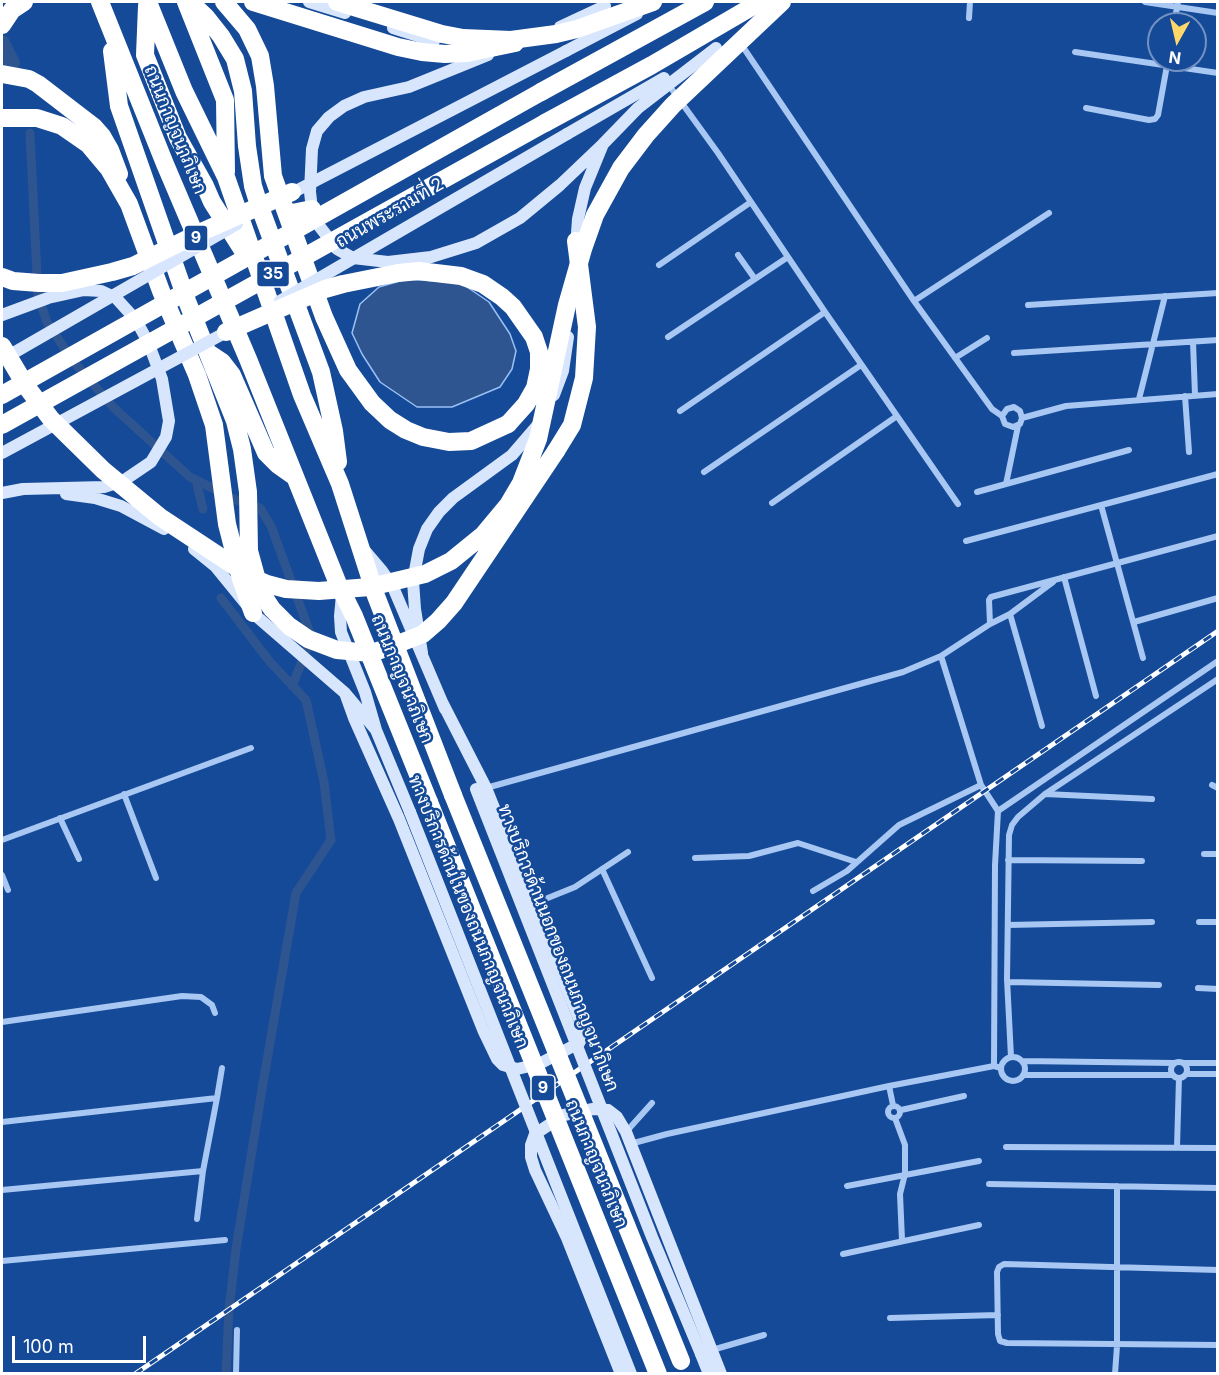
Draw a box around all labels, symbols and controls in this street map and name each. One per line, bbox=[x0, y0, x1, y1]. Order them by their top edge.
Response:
north arrow bbox=[1147, 12, 1207, 72]
text: N bbox=[1167, 47, 1182, 69]
street label: ถนนกาญจนาภิเษก bbox=[139, 63, 211, 197]
street label: ถนนพระรามที่ 2 bbox=[332, 173, 448, 253]
road number: 9 bbox=[184, 225, 208, 251]
road number: 35 bbox=[256, 261, 290, 287]
street label: ถนนกาญจนาภิเษก bbox=[366, 612, 438, 746]
street label: ทางบริการด้านในของถนนกาญจนาภิเษก bbox=[403, 772, 533, 1052]
street label: ทางบริการด้านนอกของถนนกาญจนาภิเษก bbox=[493, 801, 623, 1095]
road number: 9 bbox=[531, 1075, 555, 1101]
street label: ถนนกาญจนาภิเษก bbox=[560, 1097, 632, 1231]
scale bar bbox=[15, 1324, 148, 1362]
text: 100 m bbox=[23, 1336, 74, 1357]

